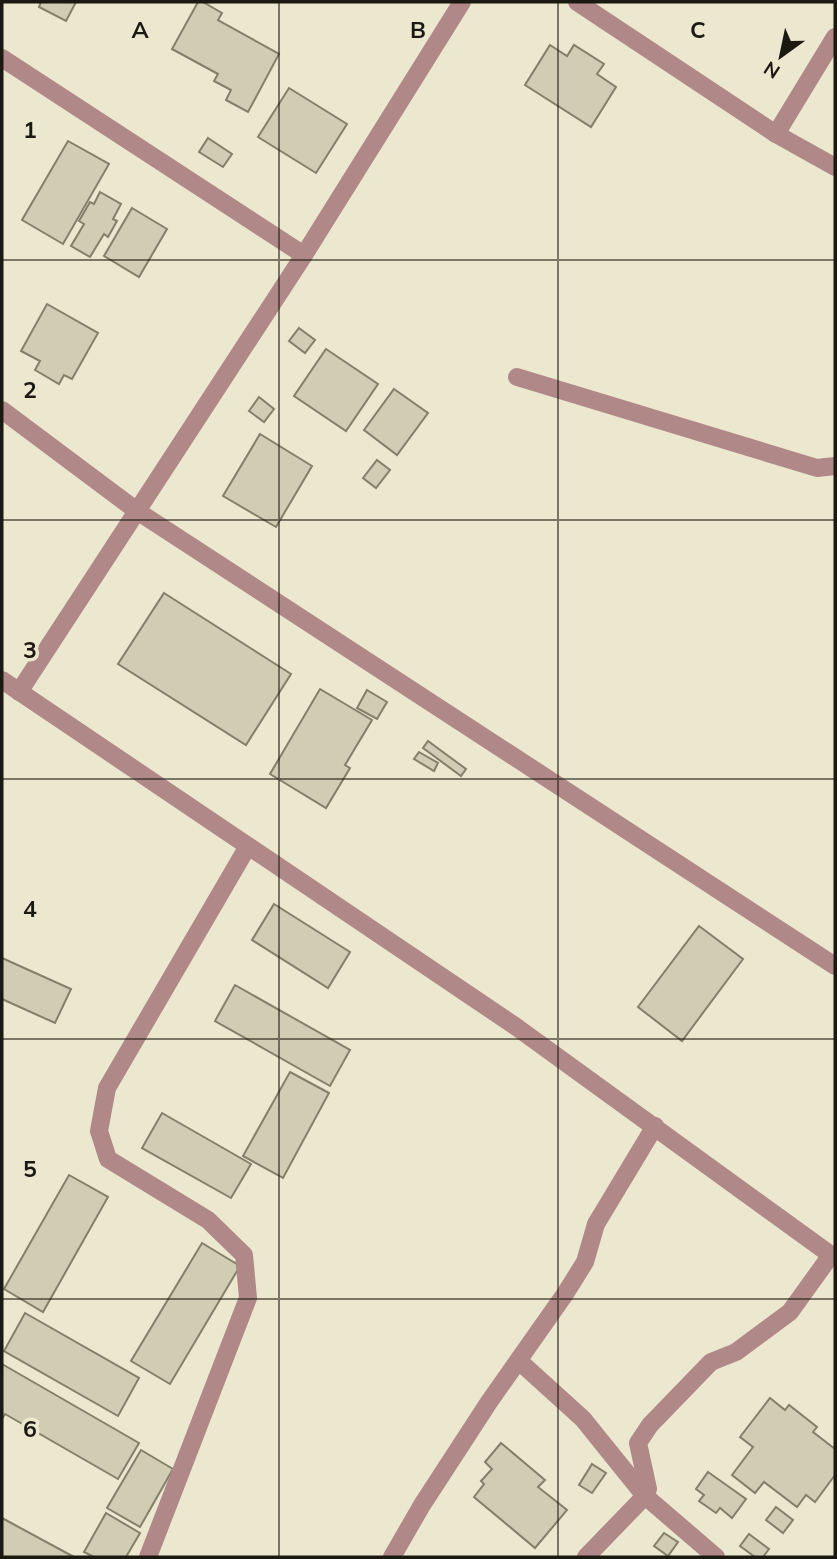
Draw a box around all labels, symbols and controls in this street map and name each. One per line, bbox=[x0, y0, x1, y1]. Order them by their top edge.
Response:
text: A bbox=[131, 15, 149, 44]
text: B bbox=[410, 15, 426, 44]
text: C bbox=[690, 15, 706, 44]
north arrow bbox=[746, 21, 816, 91]
text: N bbox=[759, 56, 784, 84]
text: 1 bbox=[23, 115, 37, 144]
text: 2 bbox=[23, 375, 37, 404]
text: 3 bbox=[23, 635, 37, 664]
text: 4 bbox=[23, 894, 37, 923]
text: 5 bbox=[23, 1154, 37, 1183]
text: 6 bbox=[23, 1414, 37, 1443]

